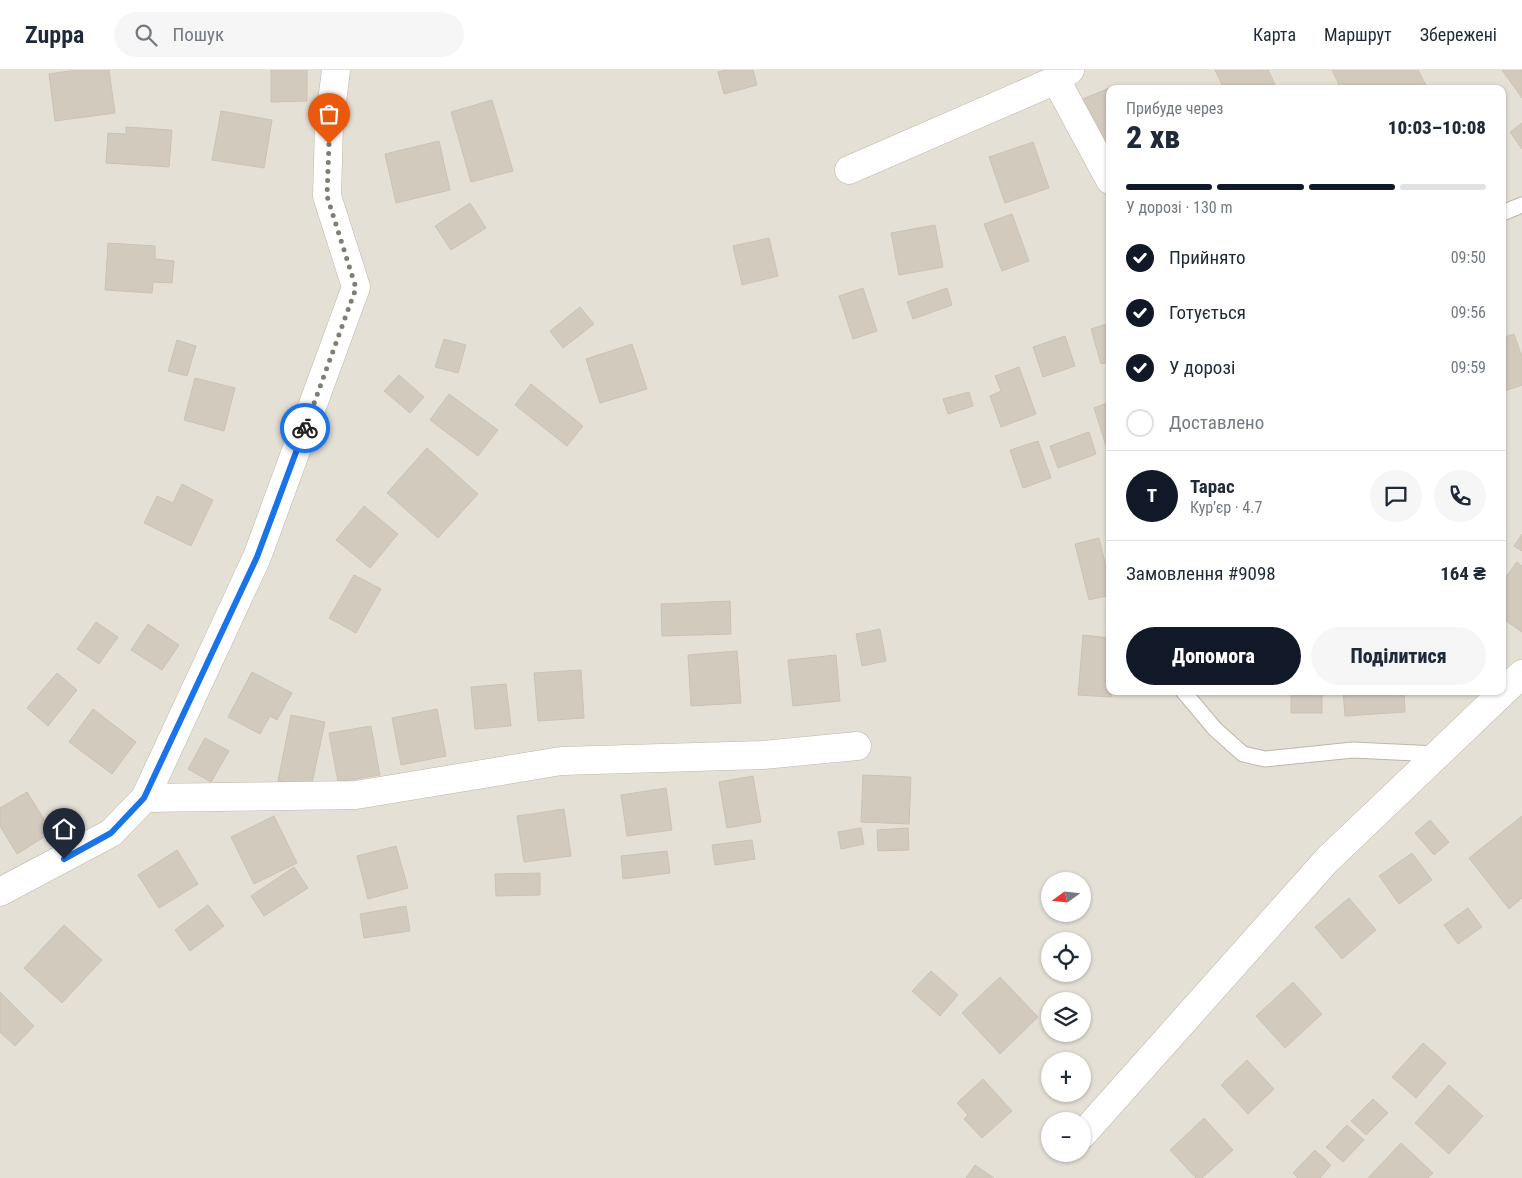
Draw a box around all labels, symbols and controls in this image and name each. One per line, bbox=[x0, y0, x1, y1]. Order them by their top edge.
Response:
search box bbox=[114, 12, 464, 57]
text: Zuppa bbox=[25, 21, 84, 49]
icon: search bbox=[132, 21, 160, 49]
text: Пошук bbox=[172, 23, 224, 46]
text: Карта bbox=[1253, 24, 1296, 45]
text: Маршрут bbox=[1324, 24, 1392, 45]
text: Збережені bbox=[1420, 24, 1497, 45]
pin bbox=[308, 93, 350, 144]
text: Прибуде через bbox=[1126, 99, 1223, 118]
icon: bag bbox=[315, 100, 343, 128]
text: 10:03–10:08 bbox=[1388, 116, 1486, 139]
text: 2 хв bbox=[1126, 118, 1180, 156]
text: У дорозі · 130 m bbox=[1126, 198, 1232, 217]
icon: check bbox=[1126, 244, 1154, 272]
text: Прийнято bbox=[1169, 246, 1246, 269]
text: 09:50 bbox=[1451, 248, 1486, 267]
icon: check bbox=[1126, 299, 1154, 327]
text: Готується bbox=[1169, 301, 1246, 324]
text: 09:56 bbox=[1451, 303, 1486, 322]
icon: check bbox=[1126, 354, 1154, 382]
text: У дорозі bbox=[1169, 356, 1235, 379]
text: 09:59 bbox=[1451, 358, 1486, 377]
courier bbox=[280, 403, 330, 453]
text: Доставлено bbox=[1169, 411, 1264, 434]
icon: bike bbox=[291, 414, 319, 442]
button: chat bbox=[1370, 470, 1422, 522]
button: phone bbox=[1434, 470, 1486, 522]
text: Тарас bbox=[1190, 475, 1235, 498]
text: Т bbox=[1147, 484, 1157, 507]
text: Кур’єр · 4.7 bbox=[1190, 498, 1262, 517]
text: Замовлення #9098 bbox=[1126, 562, 1276, 585]
text: 164 ₴ bbox=[1440, 562, 1486, 585]
button: Допомога bbox=[1126, 627, 1301, 685]
button: Поділитися bbox=[1311, 627, 1486, 685]
pin bbox=[43, 808, 85, 859]
icon: home bbox=[50, 815, 78, 843]
north arrow bbox=[1041, 872, 1091, 922]
map controls bbox=[1041, 872, 1091, 1162]
button: locate bbox=[1041, 932, 1091, 982]
button: layers bbox=[1041, 992, 1091, 1042]
button: + bbox=[1041, 1052, 1091, 1102]
button: − bbox=[1041, 1112, 1091, 1162]

